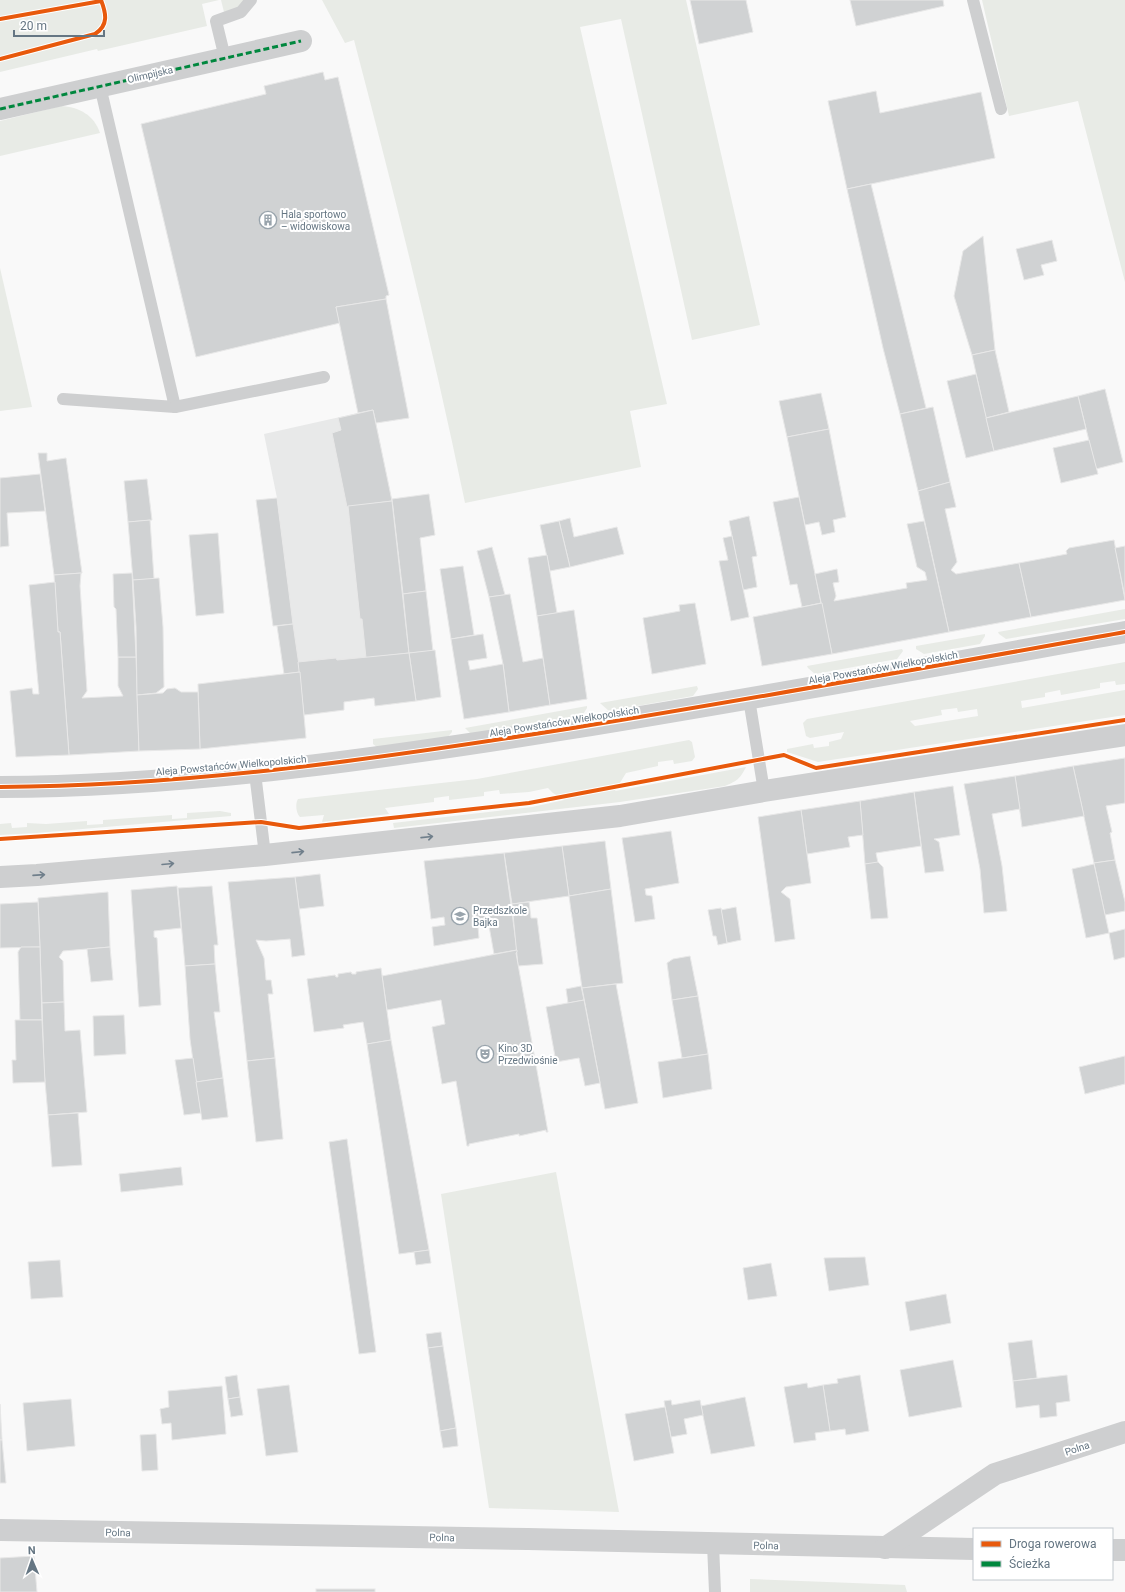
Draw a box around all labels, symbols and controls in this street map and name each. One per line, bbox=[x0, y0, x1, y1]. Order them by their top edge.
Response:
scale bar bbox=[14, 12, 104, 38]
text: 20 m bbox=[20, 19, 47, 33]
street label: Olimpijska bbox=[126, 64, 174, 85]
place label: Hala sportowo – widowiskowa bbox=[281, 209, 350, 232]
building icon: Hala sportowo – widowiskowa bbox=[258, 210, 278, 230]
street label: Aleja Powstańców Wielkopolskich bbox=[808, 649, 959, 686]
street label: Aleja Powstańców Wielkopolskich bbox=[488, 704, 640, 739]
street label: Aleja Powstańców Wielkopolskich bbox=[155, 753, 307, 778]
one-way arrow bbox=[420, 834, 433, 841]
one-way arrow bbox=[291, 848, 304, 856]
one-way arrow bbox=[162, 860, 175, 868]
one-way arrow bbox=[32, 872, 45, 879]
place label: Przedszkole Bajka bbox=[473, 905, 527, 928]
school or university icon: Przedszkole Bajka bbox=[450, 906, 470, 926]
place label: Kino 3D Przedwiośnie bbox=[498, 1043, 558, 1066]
theatre icon: Kino 3D Przedwiośnie bbox=[475, 1044, 495, 1064]
street label: Polna bbox=[1063, 1439, 1091, 1458]
street label: Polna bbox=[105, 1527, 131, 1538]
legend bbox=[973, 1528, 1113, 1580]
street label: Polna bbox=[429, 1532, 455, 1543]
text: Droga rowerowa bbox=[1009, 1537, 1096, 1551]
north arrow bbox=[12, 1540, 52, 1580]
street label: Polna bbox=[753, 1540, 779, 1551]
text: N bbox=[28, 1544, 36, 1557]
text: Ścieżka bbox=[1009, 1556, 1050, 1571]

